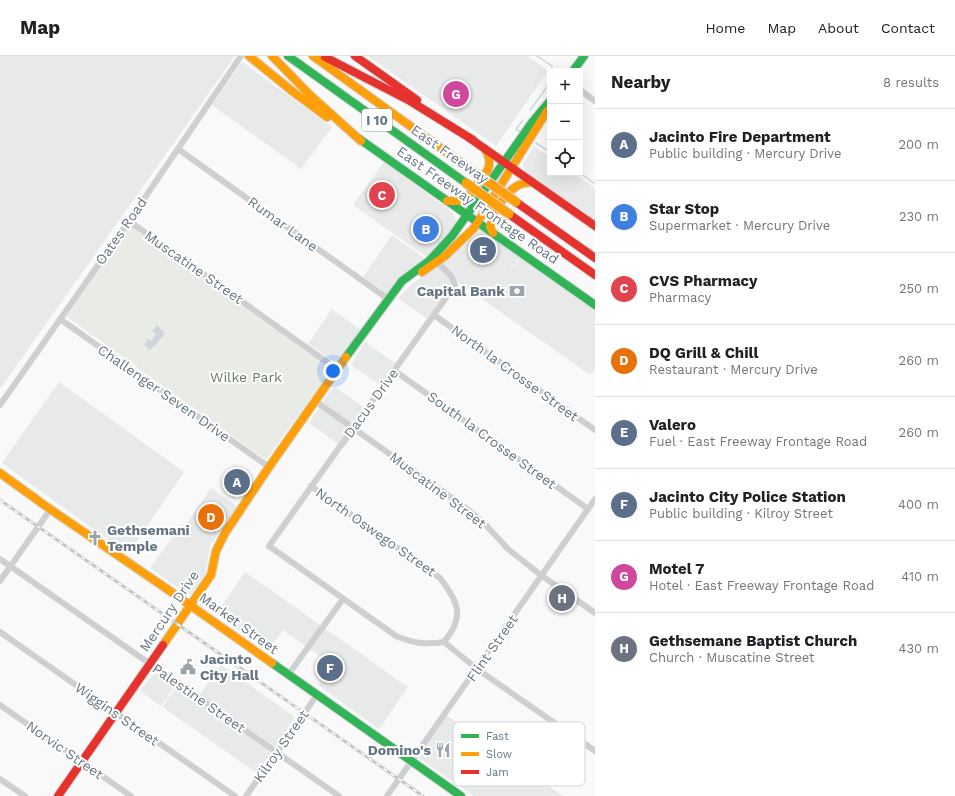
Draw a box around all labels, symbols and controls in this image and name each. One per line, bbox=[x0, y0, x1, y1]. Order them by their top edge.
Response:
text: Map bbox=[20, 16, 60, 39]
text: Home bbox=[705, 20, 745, 36]
text: Map bbox=[767, 20, 796, 36]
text: About bbox=[818, 20, 859, 36]
text: Contact bbox=[881, 20, 935, 36]
map controls bbox=[547, 68, 583, 176]
button: + bbox=[547, 68, 583, 104]
text: Nearby bbox=[611, 72, 670, 92]
text: 8 results bbox=[883, 75, 939, 90]
pin: G bbox=[443, 79, 469, 109]
button: − bbox=[547, 104, 583, 140]
road number: I 10 bbox=[362, 109, 392, 131]
street label: East Freeway bbox=[408, 121, 492, 187]
text: Jacinto Fire Department bbox=[649, 128, 831, 146]
text: A bbox=[620, 137, 628, 152]
text: 200 m bbox=[898, 137, 939, 152]
button: locate bbox=[547, 140, 583, 176]
street label: East Freeway Frontage Road bbox=[394, 142, 562, 268]
text: Public building · Mercury Drive bbox=[649, 146, 842, 161]
pin: C bbox=[369, 180, 395, 210]
street label: Rumar Lane bbox=[245, 193, 321, 255]
street label: Oates Road bbox=[92, 194, 150, 268]
text: Star Stop bbox=[649, 200, 719, 218]
text: B bbox=[620, 209, 628, 224]
text: 230 m bbox=[899, 209, 939, 224]
pin: B bbox=[413, 214, 439, 244]
text: Supermarket · Mercury Drive bbox=[649, 218, 830, 233]
street label: Muscatine Street bbox=[142, 227, 246, 307]
pin: E bbox=[470, 235, 496, 265]
text: CVS Pharmacy bbox=[649, 272, 757, 290]
text: C bbox=[620, 281, 628, 296]
text: 250 m bbox=[899, 281, 939, 296]
bank icon: Capital Bank bbox=[508, 282, 526, 300]
place label: Capital Bank bbox=[417, 283, 505, 299]
text: Pharmacy bbox=[649, 290, 711, 305]
street label: North la Crosse Street bbox=[448, 322, 582, 425]
street label: Challenger Seven Drive bbox=[95, 341, 233, 445]
text: DQ Grill & Chill bbox=[649, 344, 758, 362]
text: D bbox=[619, 353, 629, 368]
text: 260 m bbox=[899, 353, 939, 368]
your location bbox=[323, 361, 343, 381]
text: Restaurant · Mercury Drive bbox=[649, 362, 818, 377]
street label: Dacus Drive bbox=[341, 365, 401, 441]
park label: Wilke Park bbox=[210, 369, 282, 385]
street label: South la Crosse Street bbox=[425, 388, 560, 492]
text: Valero bbox=[649, 416, 696, 434]
text: E bbox=[620, 425, 628, 440]
text: 260 m bbox=[899, 425, 939, 440]
text: Fuel · East Freeway Frontage Road bbox=[649, 434, 867, 449]
street label: Muscatine Street bbox=[387, 449, 489, 532]
pin: A bbox=[224, 467, 250, 497]
street label: North Oswego Street bbox=[313, 484, 439, 580]
text: Jacinto City Police Station bbox=[649, 488, 846, 506]
text: F bbox=[620, 497, 628, 512]
text: 400 m bbox=[898, 497, 939, 512]
pin: D bbox=[198, 502, 224, 532]
text: Public building · Kilroy Street bbox=[649, 506, 833, 521]
place label: Gethsemani Temple bbox=[107, 522, 190, 554]
church icon: Gethsemani Temple bbox=[86, 529, 104, 547]
text: Motel 7 bbox=[649, 560, 704, 578]
street label: Mercury Drive bbox=[136, 568, 202, 654]
text: G bbox=[619, 569, 629, 584]
text: 410 m bbox=[901, 569, 939, 584]
text: Hotel · East Freeway Frontage Road bbox=[649, 578, 874, 593]
pin: H bbox=[549, 583, 575, 613]
street label: Market Street bbox=[196, 589, 282, 657]
street label: Flint Street bbox=[463, 611, 521, 684]
text: Gethsemane Baptist Church bbox=[649, 632, 857, 650]
text: H bbox=[619, 641, 629, 656]
text: 430 m bbox=[899, 641, 939, 656]
text: Church · Muscatine Street bbox=[649, 650, 814, 665]
place label: Jacinto City Hall bbox=[200, 651, 259, 683]
pin: F bbox=[317, 653, 343, 683]
public building icon: Jacinto City Hall bbox=[179, 658, 197, 676]
street label: Palestine Street bbox=[150, 660, 249, 736]
street label: Wiggins Street bbox=[72, 679, 162, 749]
street label: Kilroy Street bbox=[250, 707, 312, 785]
street label: Norvic Street bbox=[24, 718, 107, 782]
legend bbox=[453, 722, 585, 786]
text: Fast bbox=[486, 730, 509, 743]
restaurant icon: Domino's bbox=[434, 741, 452, 759]
place label: Domino's bbox=[368, 742, 432, 758]
text: Slow bbox=[486, 748, 512, 761]
text: Jam bbox=[486, 766, 509, 779]

